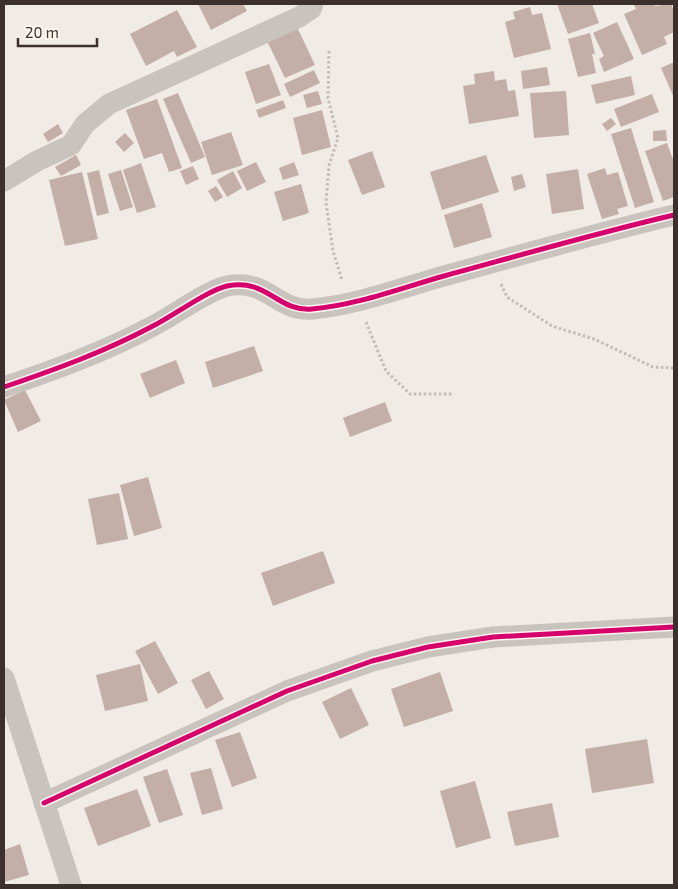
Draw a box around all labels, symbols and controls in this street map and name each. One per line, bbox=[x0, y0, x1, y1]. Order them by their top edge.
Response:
scale bar bbox=[18, 15, 96, 47]
text: 20 m bbox=[25, 23, 59, 41]

